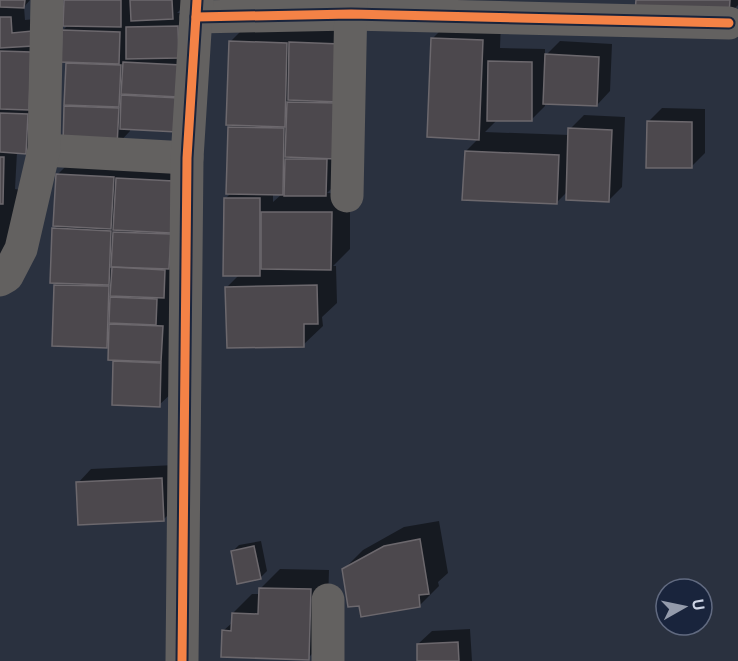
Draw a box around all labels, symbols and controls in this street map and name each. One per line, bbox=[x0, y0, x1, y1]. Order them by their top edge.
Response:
north arrow bbox=[654, 577, 714, 637]
text: U bbox=[688, 598, 709, 612]

